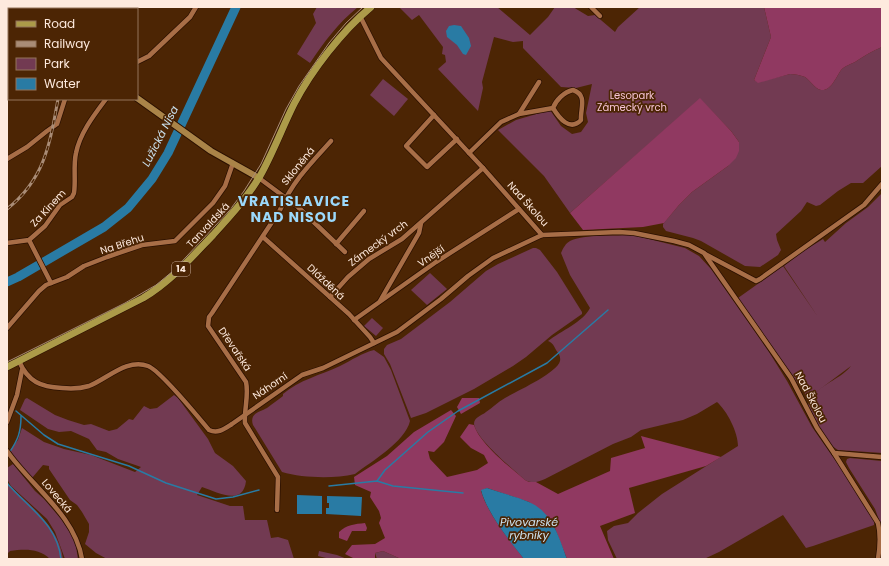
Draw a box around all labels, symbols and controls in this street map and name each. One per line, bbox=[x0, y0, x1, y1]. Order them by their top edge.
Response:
legend bbox=[8, 8, 138, 100]
text: Road bbox=[44, 15, 75, 32]
text: Railway bbox=[44, 35, 90, 52]
text: Park bbox=[44, 55, 71, 72]
text: Water bbox=[44, 75, 81, 92]
park label: Lesopark Zámecký vrch bbox=[597, 88, 667, 115]
water label: Lužická Nisa bbox=[138, 102, 182, 169]
street label: Skloněná bbox=[278, 144, 318, 188]
street label: Nad Školou bbox=[504, 178, 552, 230]
street label: Za Kinem bbox=[27, 186, 69, 230]
district label: VRATISLAVICE NAD NISOU bbox=[238, 191, 350, 227]
street label: Tanvaldská bbox=[183, 199, 233, 251]
street label: Zámecký vrch bbox=[345, 216, 411, 270]
street label: Na Břehu bbox=[98, 230, 146, 258]
street label: Vnější bbox=[415, 241, 448, 270]
street label: Dlážděná bbox=[304, 260, 348, 304]
road number: 14 bbox=[172, 262, 190, 276]
street label: Dřevařská bbox=[215, 324, 255, 374]
street label: Náhorní bbox=[250, 369, 291, 403]
street label: Nad Školou bbox=[791, 369, 831, 425]
street label: Lovecká bbox=[38, 476, 76, 516]
water label: Pivovarské rybníky bbox=[500, 514, 558, 543]

